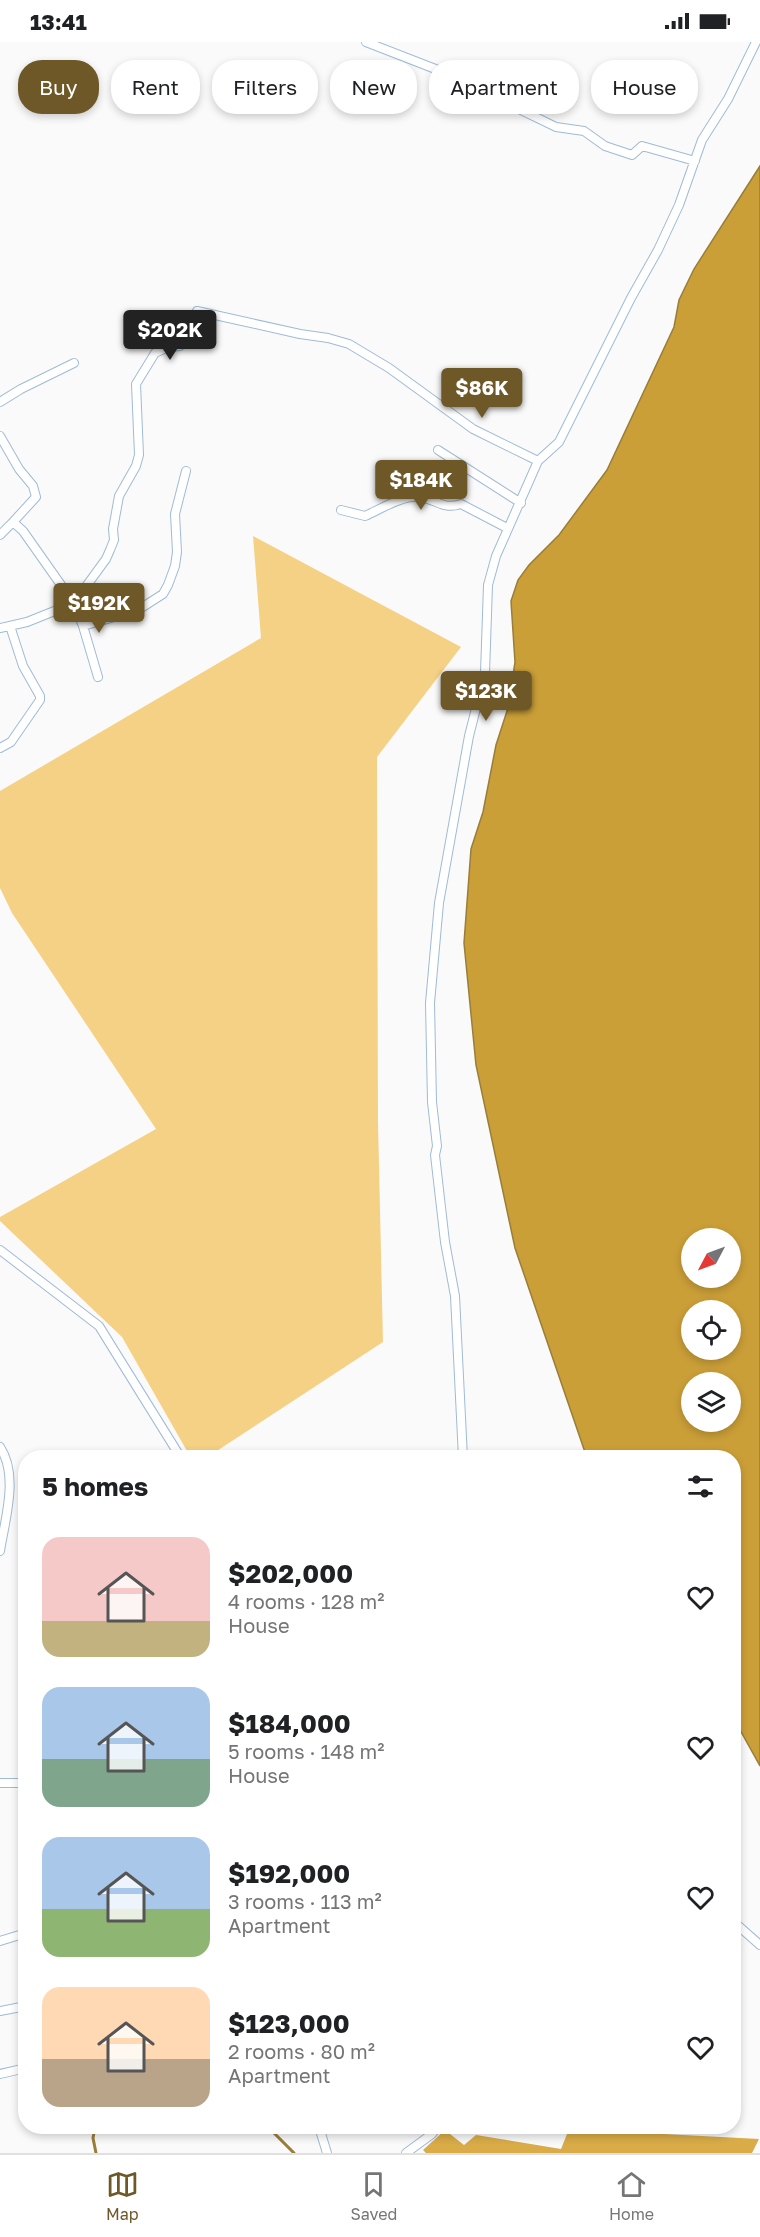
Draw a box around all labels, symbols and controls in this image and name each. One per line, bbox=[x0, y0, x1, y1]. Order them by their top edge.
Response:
text: 13:41 bbox=[30, 8, 87, 35]
chip: Buy bbox=[18, 60, 99, 114]
chip: Rent bbox=[111, 60, 200, 114]
chip: Filters bbox=[212, 60, 318, 114]
chip: New bbox=[330, 60, 417, 114]
chip: Apartment bbox=[429, 60, 579, 114]
chip: House bbox=[591, 60, 698, 114]
pin: $202K bbox=[128, 310, 212, 361]
text: $202K bbox=[137, 317, 203, 341]
pin: $86K bbox=[446, 368, 518, 419]
text: $86K bbox=[455, 375, 509, 399]
pin: $184K bbox=[379, 460, 463, 511]
text: $184K bbox=[389, 467, 453, 491]
pin: $192K bbox=[57, 583, 141, 634]
text: $192K bbox=[67, 590, 131, 614]
pin: $123K bbox=[444, 671, 528, 722]
text: $123K bbox=[455, 678, 517, 702]
north arrow bbox=[681, 1228, 741, 1288]
map controls bbox=[681, 1228, 741, 1432]
button: locate bbox=[681, 1300, 741, 1360]
button: layers bbox=[681, 1372, 741, 1432]
icon: filters bbox=[684, 1470, 717, 1503]
text: 5 homes bbox=[42, 1471, 148, 1502]
text: $202,000 bbox=[228, 1558, 353, 1589]
icon: home bbox=[90, 1561, 162, 1633]
icon: heart bbox=[684, 1581, 717, 1614]
text: 4 rooms · 128 m² bbox=[228, 1589, 385, 1613]
text: House bbox=[228, 1613, 290, 1637]
text: $184,000 bbox=[228, 1708, 351, 1739]
icon: home bbox=[90, 1711, 162, 1783]
icon: heart bbox=[684, 1731, 717, 1764]
text: 5 rooms · 148 m² bbox=[228, 1739, 385, 1763]
text: House bbox=[228, 1763, 290, 1787]
text: $192,000 bbox=[228, 1858, 350, 1889]
icon: home bbox=[90, 1861, 162, 1933]
icon: heart bbox=[684, 1881, 717, 1914]
text: 3 rooms · 113 m² bbox=[228, 1889, 382, 1913]
text: Apartment bbox=[228, 1913, 331, 1937]
text: $123,000 bbox=[228, 2008, 350, 2039]
icon: home bbox=[90, 2011, 162, 2083]
icon: heart bbox=[684, 2031, 717, 2064]
text: 2 rooms · 80 m² bbox=[228, 2039, 375, 2063]
text: Apartment bbox=[228, 2063, 331, 2087]
tab: Map bbox=[106, 2168, 139, 2224]
tab: Saved bbox=[351, 2168, 397, 2224]
tab: Home bbox=[609, 2168, 654, 2224]

